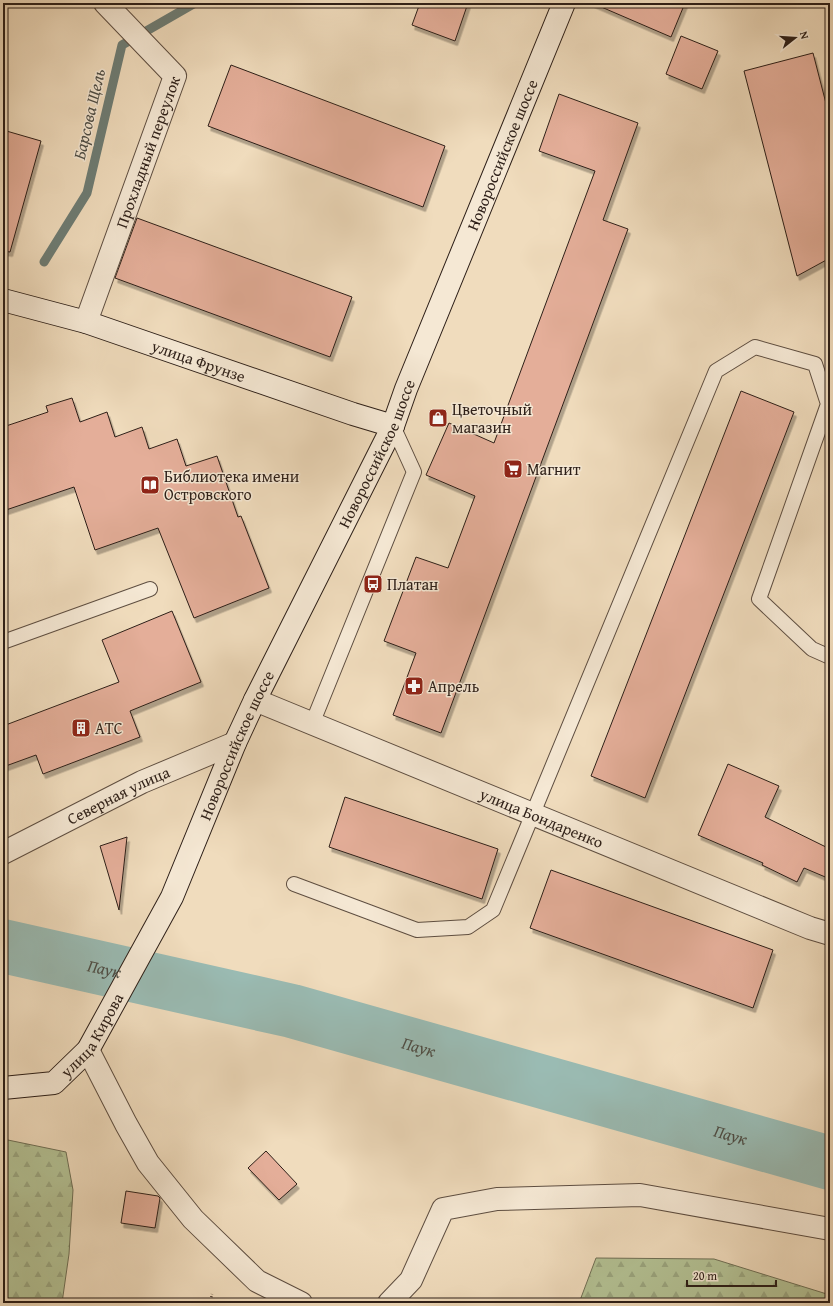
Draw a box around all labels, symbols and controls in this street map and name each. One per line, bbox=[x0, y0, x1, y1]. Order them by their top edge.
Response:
north arrow bbox=[775, 18, 815, 58]
text: N bbox=[796, 29, 813, 42]
water label: Барсова Щель bbox=[66, 66, 111, 162]
street label: Прохладный переулок bbox=[109, 72, 186, 231]
street label: Новороссийское шоссе bbox=[460, 76, 544, 234]
street label: улица Фрунзе bbox=[148, 333, 249, 388]
street label: Новороссийское шоссе bbox=[332, 375, 421, 532]
place label: Цветочный магазин bbox=[452, 397, 533, 439]
shop icon: Цветочный магазин bbox=[427, 407, 449, 429]
place label: Магнит bbox=[527, 457, 581, 481]
supermarket icon: Магнит bbox=[502, 458, 524, 480]
place label: Библиотека имени Островского bbox=[164, 464, 300, 506]
library icon: Библиотека имени Островского bbox=[139, 474, 161, 496]
place label: Платан bbox=[387, 572, 438, 596]
bus stop icon: Платан bbox=[362, 573, 384, 595]
street label: Новороссийское шоссе bbox=[193, 666, 280, 824]
place label: Апрель bbox=[428, 674, 480, 698]
pharmacy icon: Апрель bbox=[403, 675, 425, 697]
place label: АТС bbox=[95, 716, 123, 740]
building icon: АТС bbox=[70, 717, 92, 739]
street label: Северная улица bbox=[63, 760, 174, 830]
street label: улица Бондаренко bbox=[475, 781, 607, 854]
water label: Паук bbox=[85, 952, 124, 984]
street label: улица Кирова bbox=[54, 988, 129, 1084]
water label: Паук bbox=[399, 1030, 439, 1063]
water label: Паук bbox=[711, 1118, 751, 1151]
scale bar bbox=[687, 1262, 776, 1288]
text: 20 m bbox=[693, 1267, 717, 1284]

